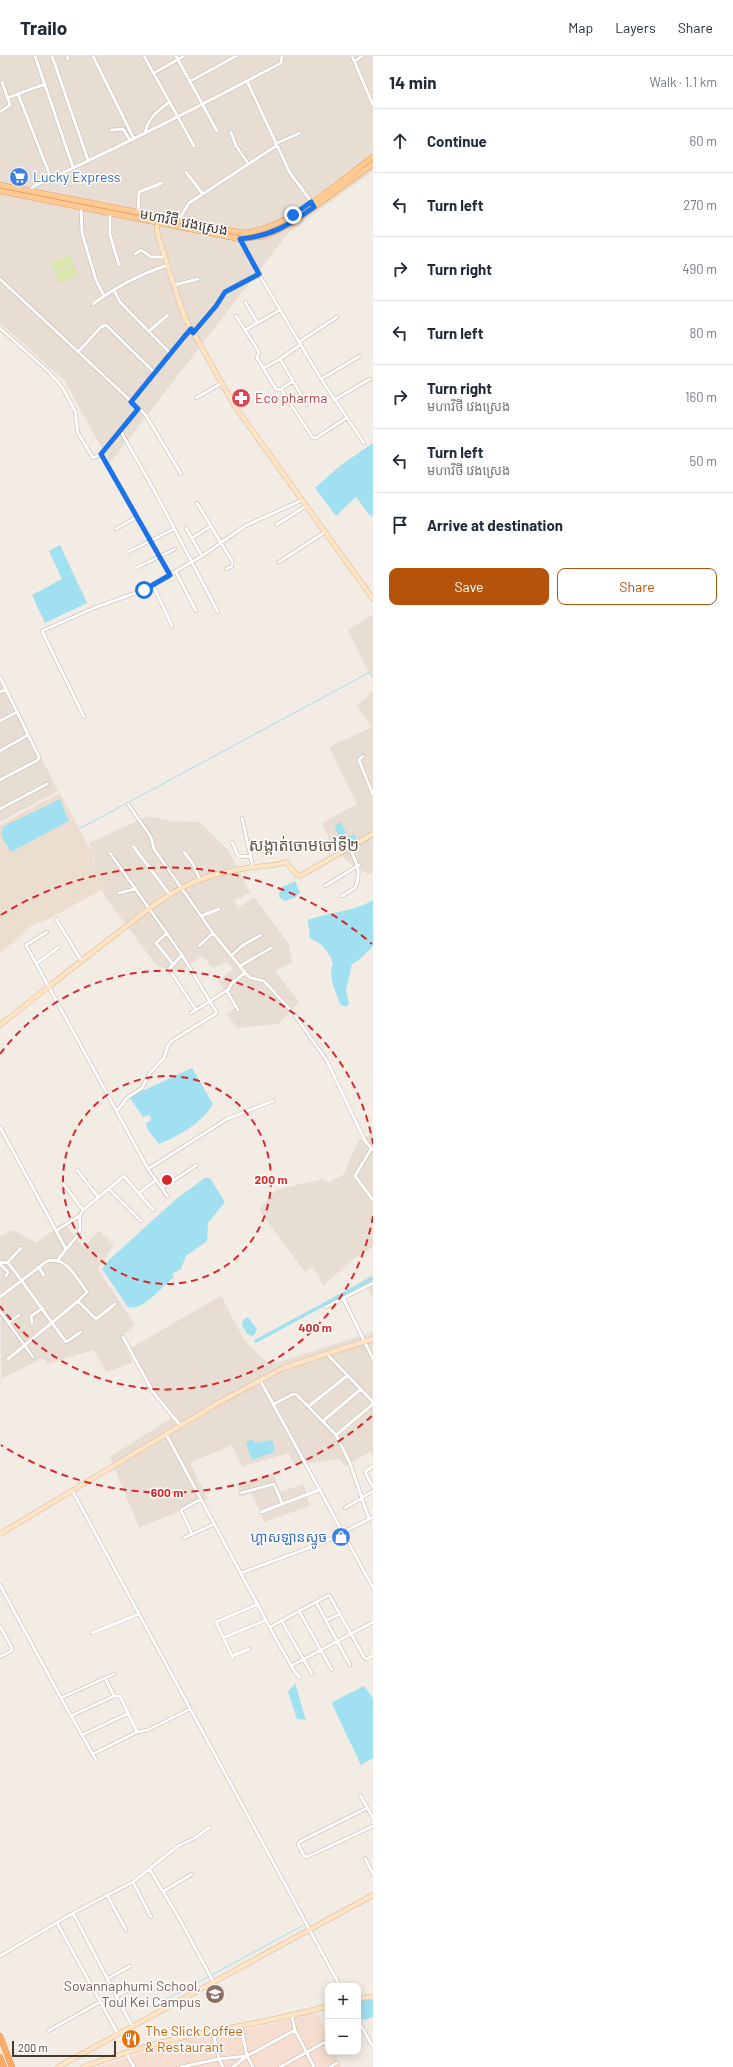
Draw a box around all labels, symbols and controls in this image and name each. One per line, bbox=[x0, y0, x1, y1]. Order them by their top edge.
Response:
text: Trailo bbox=[20, 16, 67, 39]
text: Map bbox=[568, 19, 593, 36]
text: Layers bbox=[615, 19, 656, 36]
text: Share bbox=[678, 19, 713, 36]
text: 14 min bbox=[389, 72, 437, 92]
text: Walk · 1.1 km bbox=[650, 74, 717, 90]
icon: ahead bbox=[389, 130, 411, 152]
text: Continue bbox=[427, 132, 487, 150]
text: 60 m bbox=[690, 133, 717, 149]
supermarket icon: Lucky Express bbox=[8, 166, 30, 188]
place label: Lucky Express bbox=[33, 168, 121, 185]
icon: left bbox=[389, 194, 411, 216]
text: Turn left bbox=[427, 196, 483, 214]
text: 270 m bbox=[683, 197, 717, 213]
street label: មហាវិថី វេងស្រេង bbox=[138, 205, 230, 239]
route end bbox=[284, 206, 302, 224]
icon: right bbox=[389, 258, 411, 280]
text: Turn right bbox=[427, 260, 492, 278]
text: 490 m bbox=[682, 261, 717, 277]
icon: left bbox=[389, 322, 411, 344]
text: Turn left bbox=[427, 324, 483, 342]
text: 80 m bbox=[690, 325, 717, 341]
text: Turn right bbox=[427, 379, 492, 397]
icon: right bbox=[389, 386, 411, 408]
pharmacy icon: Eco pharma bbox=[230, 387, 252, 409]
place label: Eco pharma bbox=[255, 389, 327, 406]
text: 160 m bbox=[685, 389, 717, 405]
text: មហាវិថី វេងស្រេង bbox=[427, 398, 510, 414]
text: Turn left bbox=[427, 443, 483, 461]
icon: left bbox=[389, 450, 411, 472]
text: 50 m bbox=[690, 453, 717, 469]
text: មហាវិថី វេងស្រេង bbox=[427, 462, 510, 478]
icon: arrive bbox=[389, 514, 411, 536]
text: Arrive at destination bbox=[427, 516, 563, 534]
button: Save bbox=[389, 568, 549, 605]
button: Share bbox=[557, 568, 717, 605]
route start bbox=[135, 581, 153, 599]
district label: សង្កាត់ចោមចៅទី២ bbox=[249, 835, 359, 855]
text: 200 m bbox=[255, 1172, 287, 1186]
centre of rings bbox=[160, 1173, 174, 1187]
text: 400 m bbox=[298, 1320, 332, 1334]
text: 600 m bbox=[151, 1485, 183, 1499]
shop icon: ហ្គាសឡានស្ទូច bbox=[330, 1526, 352, 1548]
place label: ហ្គាសឡានស្ទូច bbox=[251, 1528, 327, 1549]
place label: Sovannaphumi School, Toul Kei Campus bbox=[64, 1977, 201, 2010]
school or university icon: Sovannaphumi School, Toul Kei Campus bbox=[204, 1983, 226, 2005]
map controls bbox=[325, 1983, 361, 2055]
button: + bbox=[325, 1983, 361, 2019]
button: − bbox=[325, 2019, 361, 2055]
place label: The Slick Coffee & Restaurant bbox=[145, 2022, 243, 2055]
restaurant icon: The Slick Coffee & Restaurant bbox=[120, 2028, 142, 2050]
scale bar bbox=[12, 2039, 116, 2058]
text: 200 m bbox=[18, 2041, 48, 2054]

